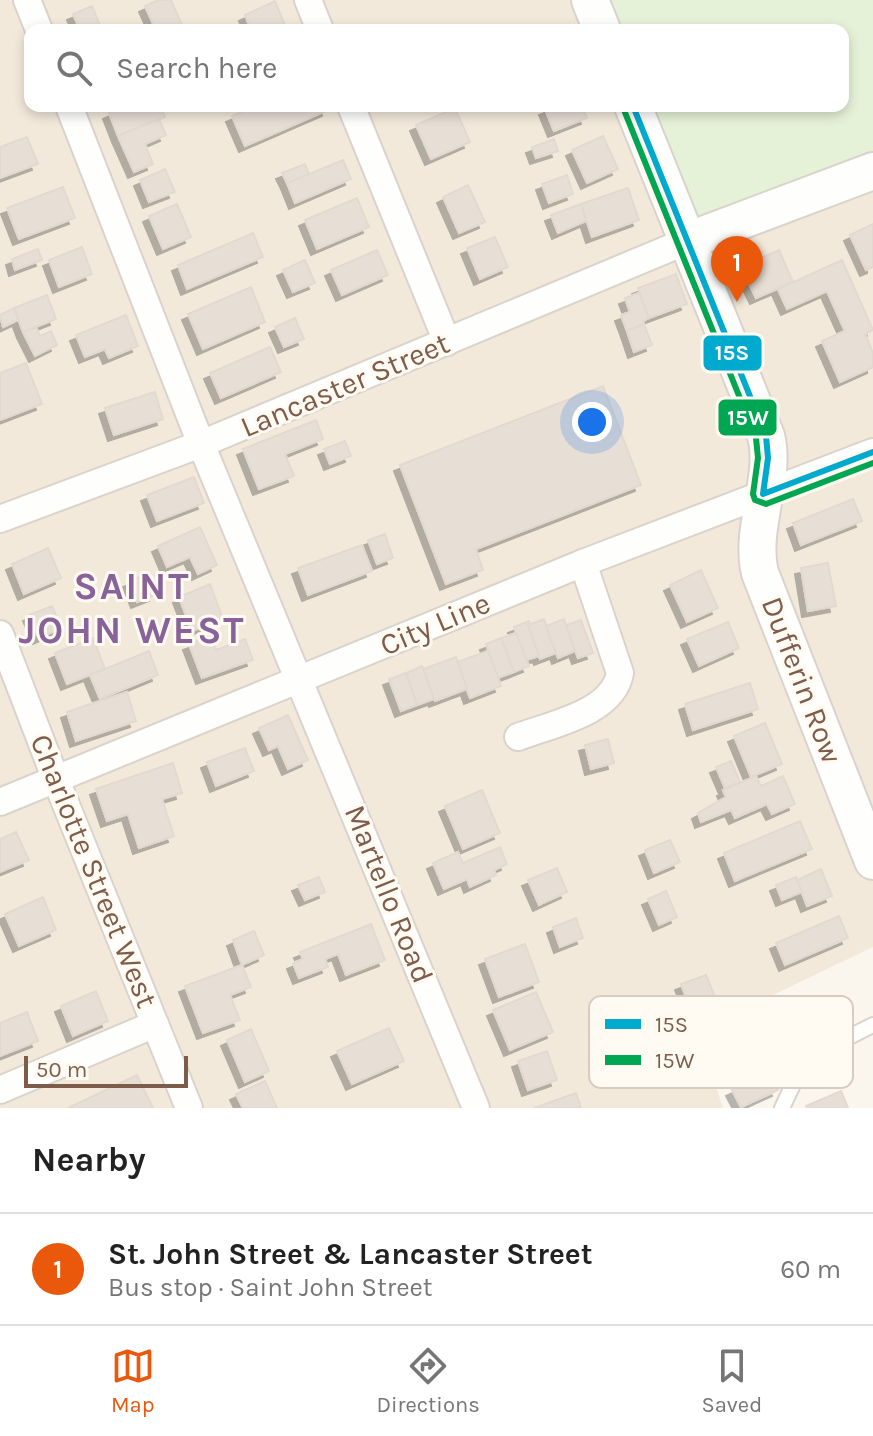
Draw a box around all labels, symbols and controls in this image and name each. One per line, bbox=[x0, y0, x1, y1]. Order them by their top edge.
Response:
search box bbox=[24, 24, 849, 112]
icon: search bbox=[52, 46, 96, 90]
text: Search here bbox=[116, 50, 277, 86]
pin: 1 bbox=[711, 236, 763, 302]
street label: Lancaster Street bbox=[235, 325, 455, 445]
line badge: 15S bbox=[702, 334, 763, 372]
text: 15S bbox=[715, 340, 749, 366]
line badge: 15W bbox=[717, 398, 778, 437]
your location bbox=[572, 402, 612, 442]
text: 15W bbox=[727, 405, 769, 431]
district label: SAINT JOHN WEST bbox=[18, 564, 246, 653]
street label: City Line bbox=[374, 585, 496, 663]
street label: Dufferin Row bbox=[754, 592, 850, 769]
street label: Charlotte Street West bbox=[23, 729, 165, 1013]
street label: Martello Road bbox=[337, 800, 441, 988]
legend bbox=[589, 996, 853, 1088]
text: 15S bbox=[655, 1012, 688, 1038]
text: 15W bbox=[655, 1048, 695, 1074]
scale bar bbox=[24, 1052, 188, 1088]
text: 50 m bbox=[36, 1057, 87, 1083]
text: Nearby bbox=[32, 1140, 146, 1180]
text: St. John Street & Lancaster Street bbox=[108, 1236, 593, 1272]
text: 1 bbox=[53, 1254, 63, 1285]
text: 60 m bbox=[780, 1254, 841, 1285]
text: Bus stop · Saint John Street bbox=[108, 1272, 433, 1303]
tab: Map bbox=[111, 1344, 155, 1418]
tab: Directions bbox=[376, 1344, 480, 1418]
tab: Saved bbox=[701, 1344, 762, 1418]

